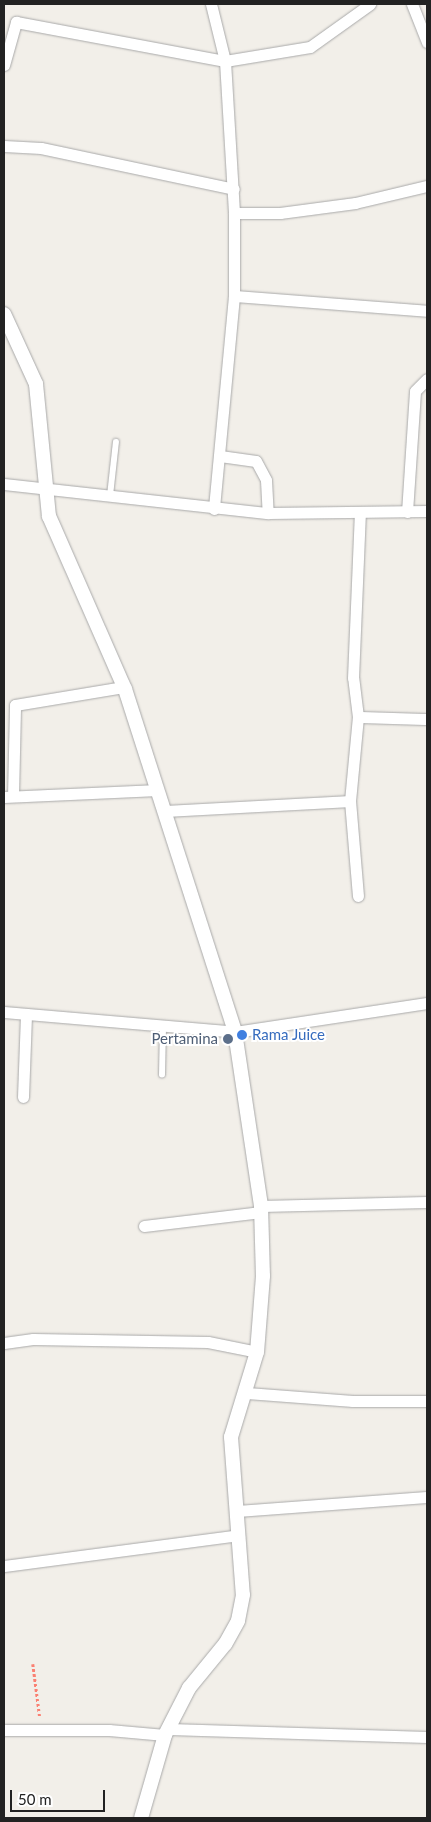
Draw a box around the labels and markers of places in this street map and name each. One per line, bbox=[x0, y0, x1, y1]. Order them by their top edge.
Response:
place label: Rama Juice bbox=[252, 1026, 325, 1044]
marker: Rama Juice bbox=[236, 1029, 248, 1041]
place label: Pertamina bbox=[151, 1030, 218, 1048]
marker: Pertamina bbox=[222, 1033, 234, 1045]

